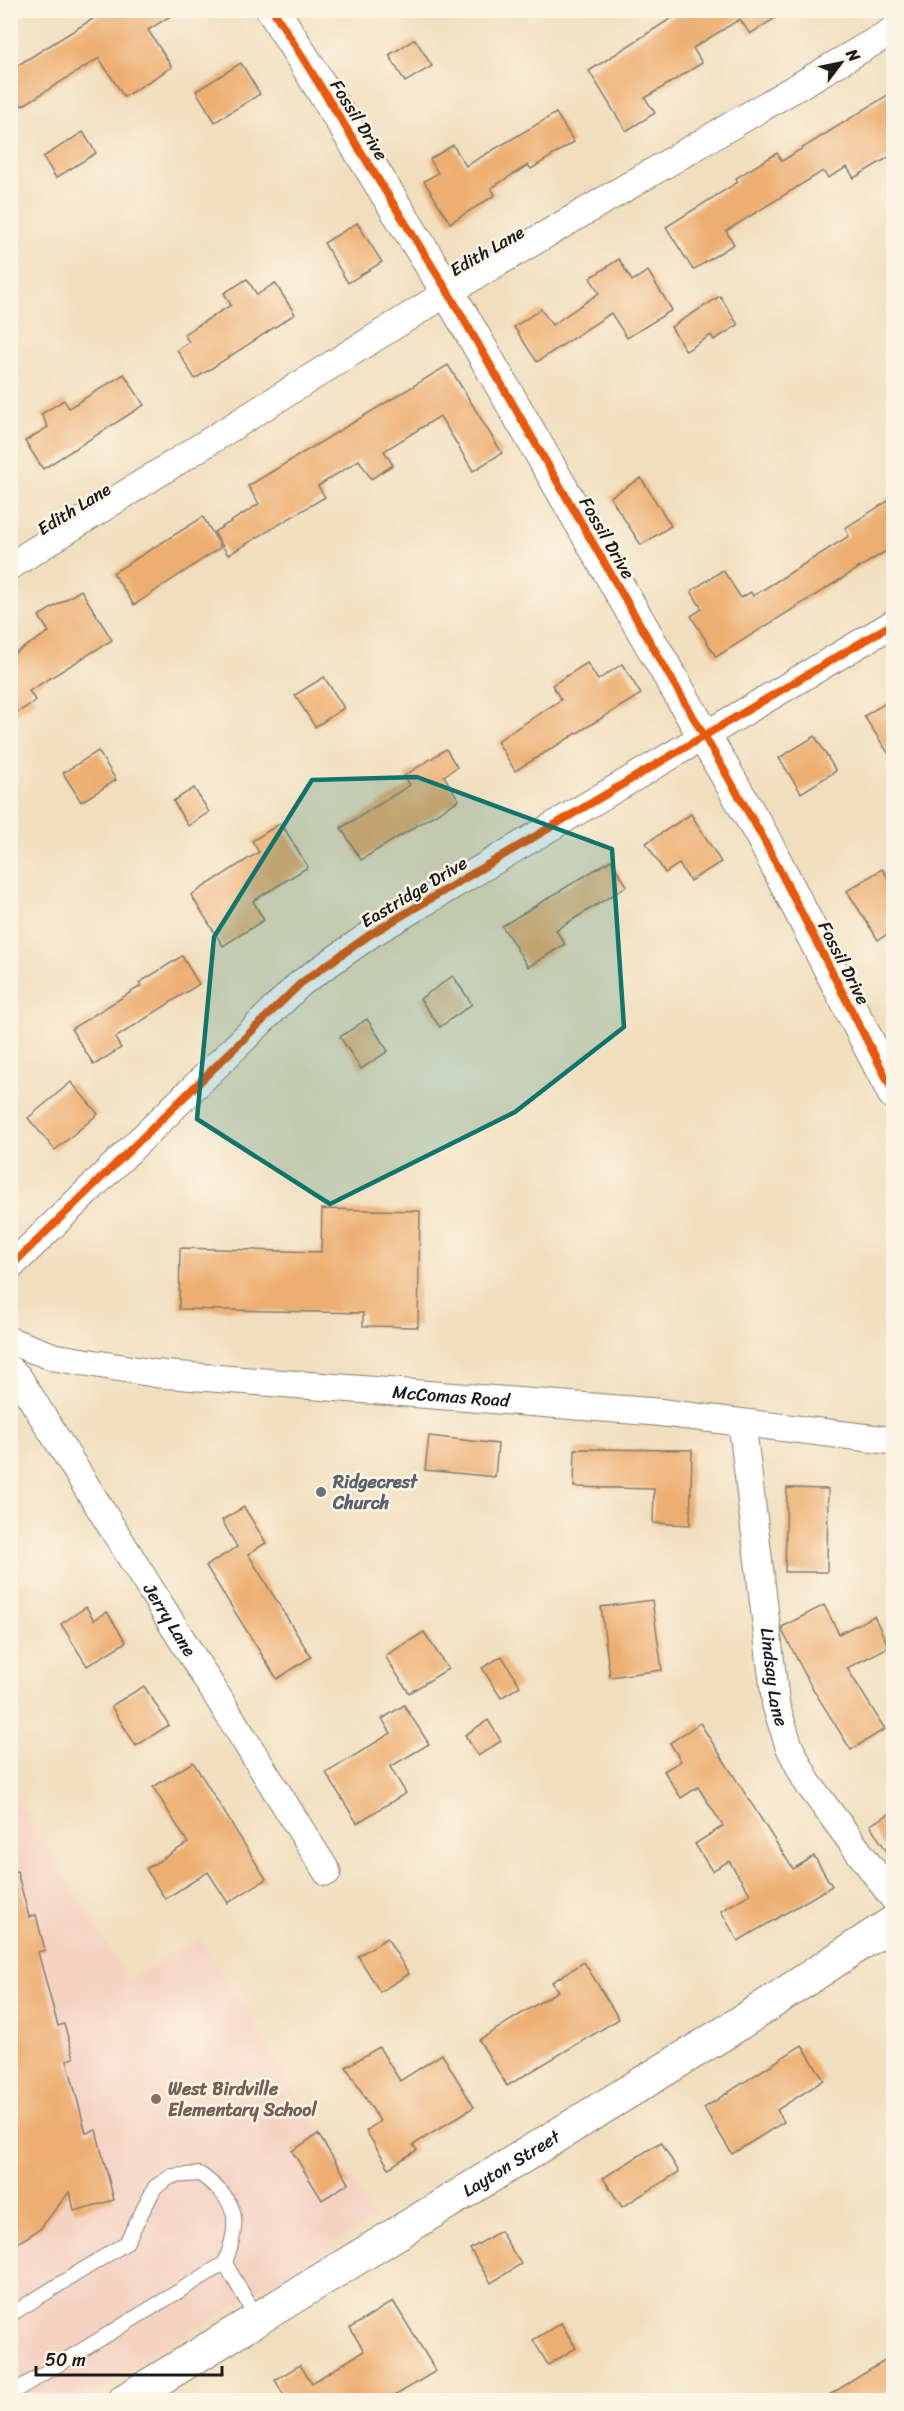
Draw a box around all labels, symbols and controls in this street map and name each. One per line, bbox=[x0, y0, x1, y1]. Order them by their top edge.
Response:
north arrow bbox=[811, 33, 871, 93]
text: N bbox=[838, 42, 869, 68]
street label: Fossil Drive bbox=[321, 73, 397, 167]
street label: Edith Lane bbox=[443, 216, 531, 285]
street label: Edith Lane bbox=[31, 473, 118, 544]
street label: Fossil Drive bbox=[570, 491, 644, 585]
street label: Eastridge Drive bbox=[354, 847, 474, 937]
street label: Fossil Drive bbox=[809, 915, 879, 1011]
street label: McComas Road bbox=[391, 1376, 512, 1417]
place label: Ridgecrest Church bbox=[332, 1466, 419, 1519]
marker: Ridgecrest Church bbox=[314, 1485, 328, 1499]
street label: Jerry Lane bbox=[134, 1576, 205, 1664]
street label: Lindsay Lane bbox=[751, 1626, 798, 1731]
place label: West Birdville Elementary School bbox=[168, 2073, 317, 2126]
marker: West Birdville Elementary School bbox=[149, 2092, 163, 2106]
street label: Layton Street bbox=[456, 2121, 567, 2206]
scale bar bbox=[36, 2339, 222, 2377]
text: 50 m bbox=[45, 2344, 86, 2376]

